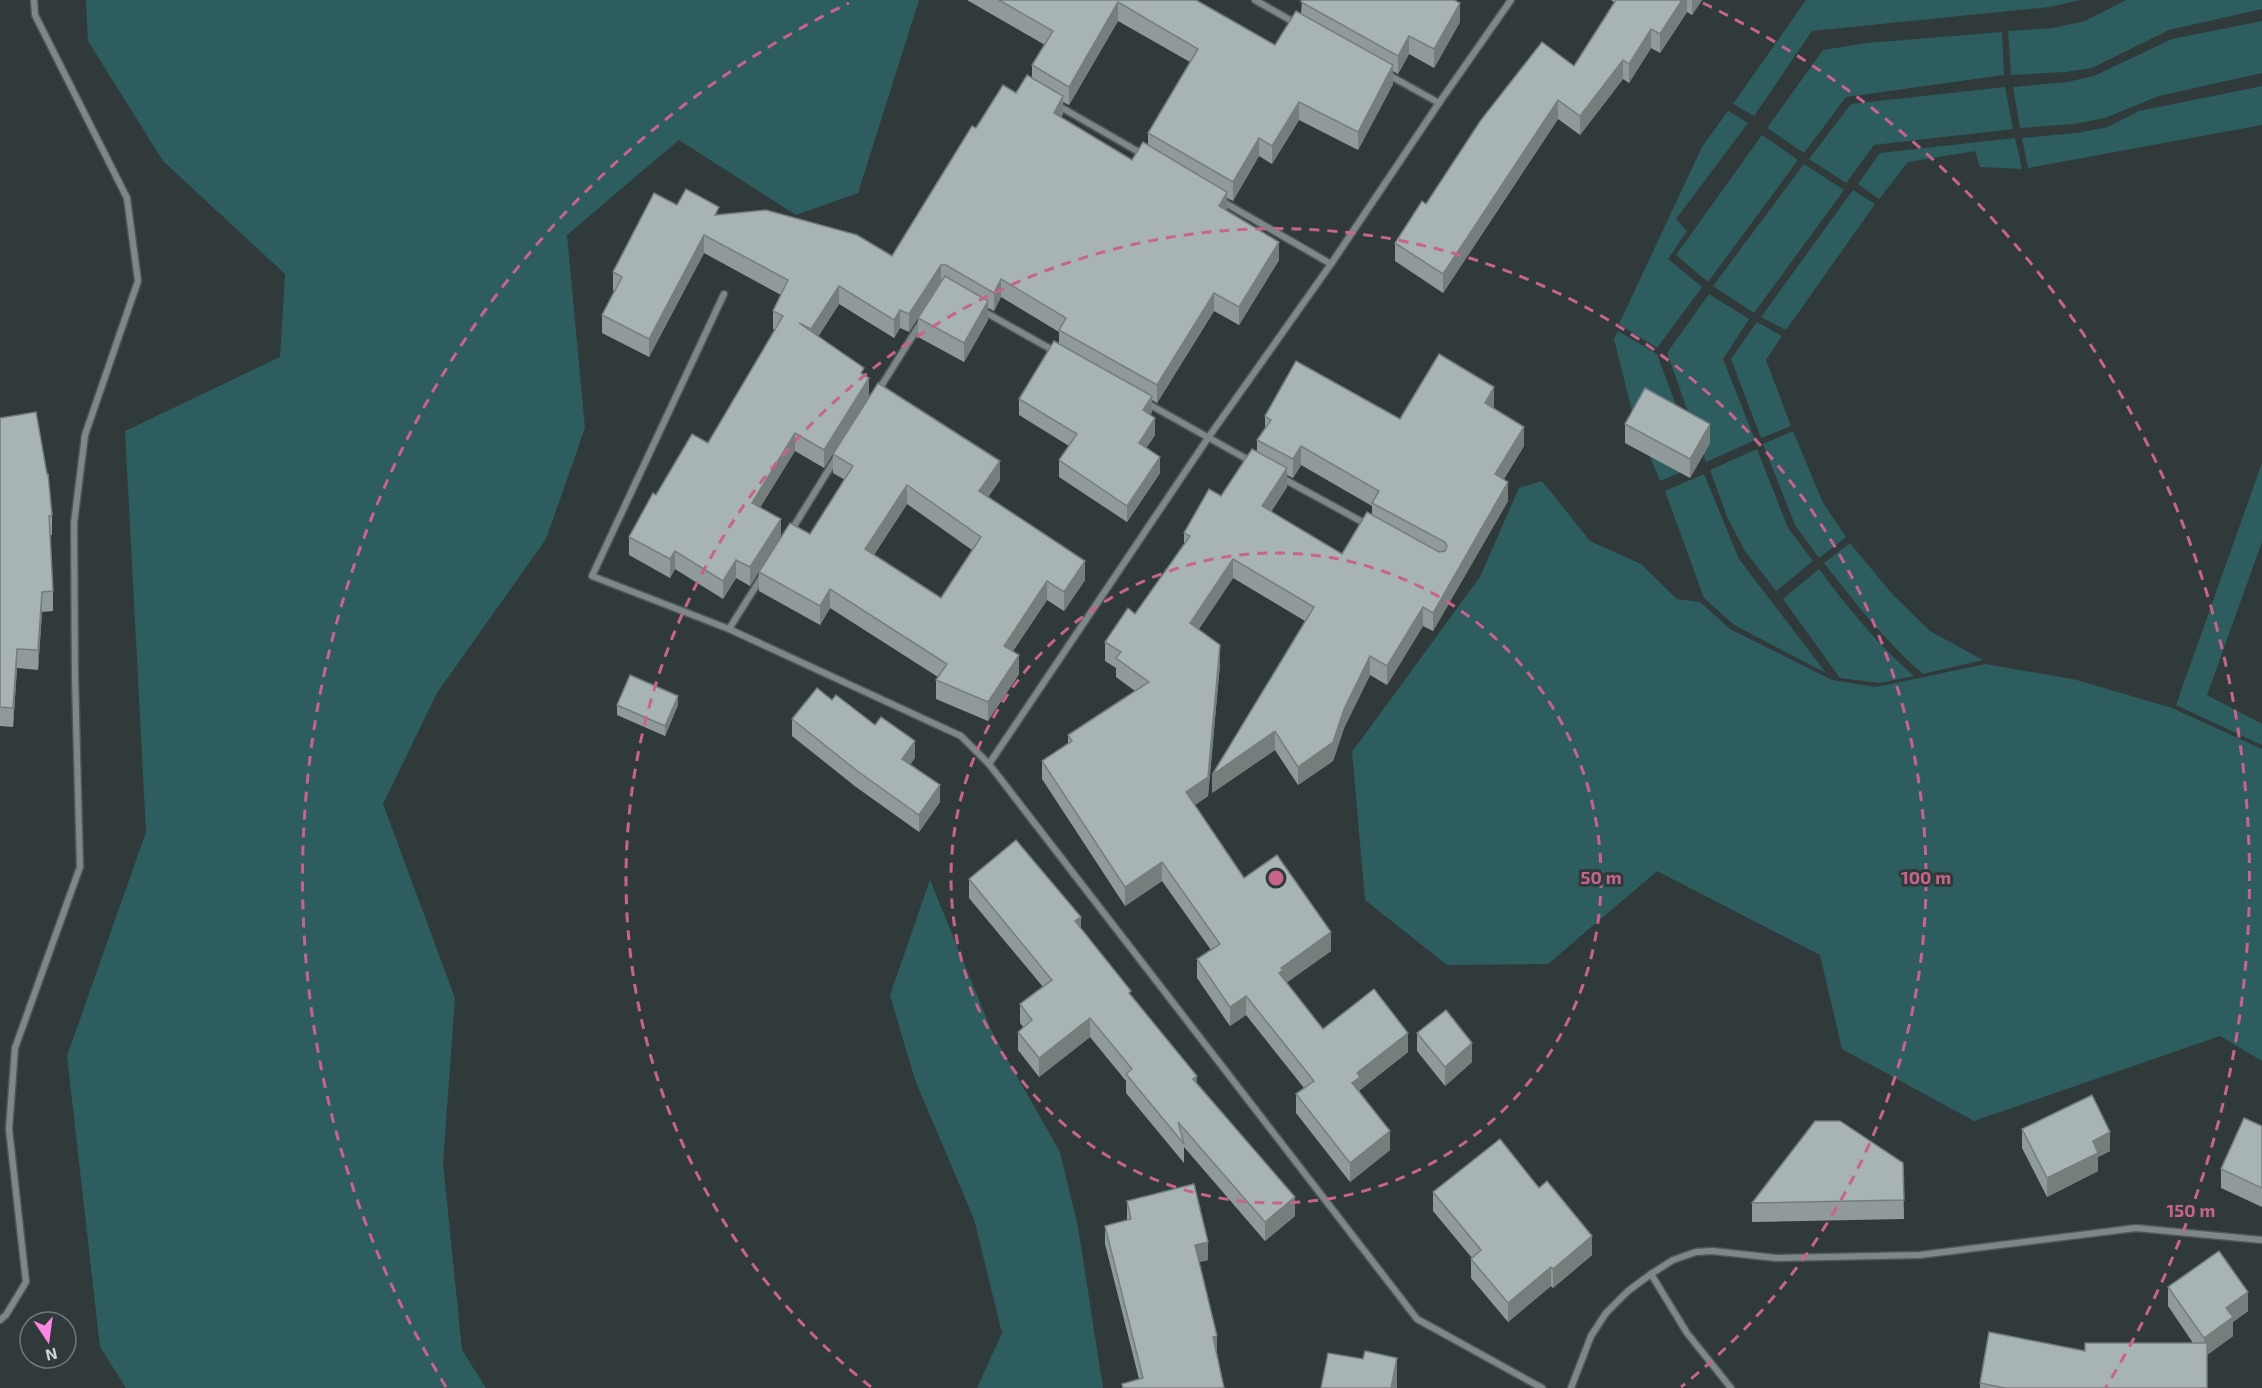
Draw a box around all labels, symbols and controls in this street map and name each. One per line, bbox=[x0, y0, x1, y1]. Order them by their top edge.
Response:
text: 50 m bbox=[1580, 866, 1622, 888]
text: 100 m bbox=[1901, 866, 1951, 888]
centre of rings bbox=[1266, 868, 1286, 888]
text: 150 m bbox=[2167, 1199, 2215, 1221]
north arrow bbox=[18, 1310, 78, 1370]
text: N bbox=[44, 1345, 59, 1366]

